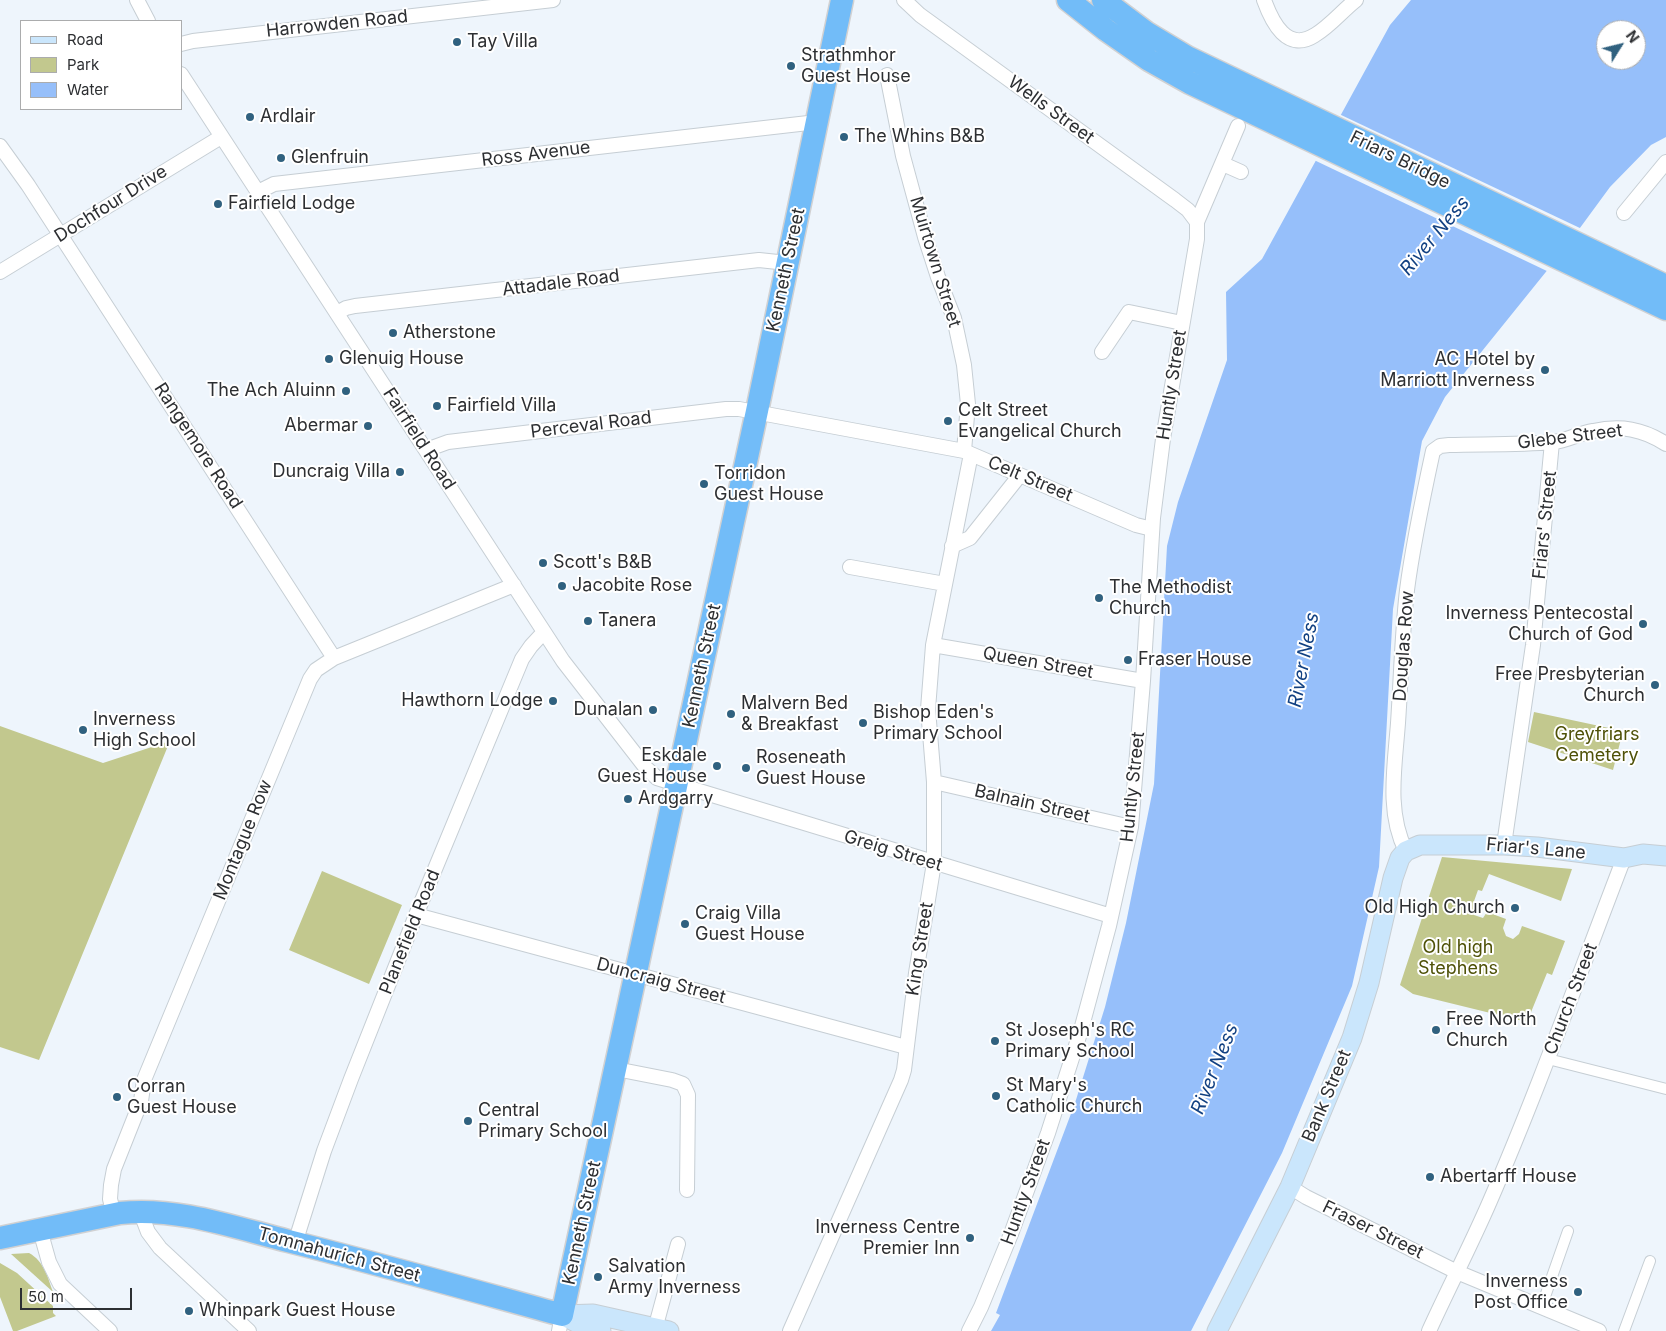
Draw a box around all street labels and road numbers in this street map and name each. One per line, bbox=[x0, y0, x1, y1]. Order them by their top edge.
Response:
street label: Harrowden Road bbox=[265, 6, 409, 42]
street label: Wells Street bbox=[1004, 71, 1098, 149]
street label: Friars Bridge bbox=[1346, 126, 1454, 194]
street label: Ross Avenue bbox=[480, 137, 592, 171]
street label: Dochfour Drive bbox=[51, 161, 171, 247]
street label: Muirtown Street bbox=[905, 194, 965, 330]
street label: Kenneth Street bbox=[762, 206, 810, 334]
street label: Attadale Road bbox=[501, 265, 621, 301]
street label: Huntly Street bbox=[1153, 329, 1191, 441]
street label: Rangemore Road bbox=[149, 379, 247, 513]
street label: Fairfield Road bbox=[378, 384, 460, 494]
street label: Perceval Road bbox=[529, 407, 653, 443]
street label: Glebe Street bbox=[1516, 420, 1624, 454]
street label: Celt Street bbox=[984, 451, 1076, 507]
street label: Friars' Street bbox=[1529, 470, 1561, 580]
street label: Douglas Row bbox=[1389, 590, 1419, 702]
street label: Kenneth Street bbox=[678, 602, 726, 730]
street label: Queen Street bbox=[981, 643, 1095, 683]
street label: Huntly Street bbox=[1116, 731, 1150, 843]
street label: Montague Row bbox=[209, 777, 277, 903]
street label: Balnain Street bbox=[972, 780, 1092, 828]
street label: Greig Street bbox=[841, 826, 945, 876]
street label: Friar's Lane bbox=[1485, 834, 1587, 864]
street label: Planefield Road bbox=[375, 867, 445, 997]
street label: King Street bbox=[902, 901, 938, 997]
street label: Church Street bbox=[1540, 940, 1602, 1058]
street label: Duncraig Street bbox=[594, 953, 728, 1009]
street label: Bank Street bbox=[1298, 1047, 1356, 1145]
street label: Huntly Street bbox=[997, 1136, 1055, 1248]
street label: Kenneth Street bbox=[558, 1159, 606, 1287]
street label: Fraser Street bbox=[1319, 1196, 1427, 1264]
street label: Tomnahurich Street bbox=[256, 1223, 422, 1287]

